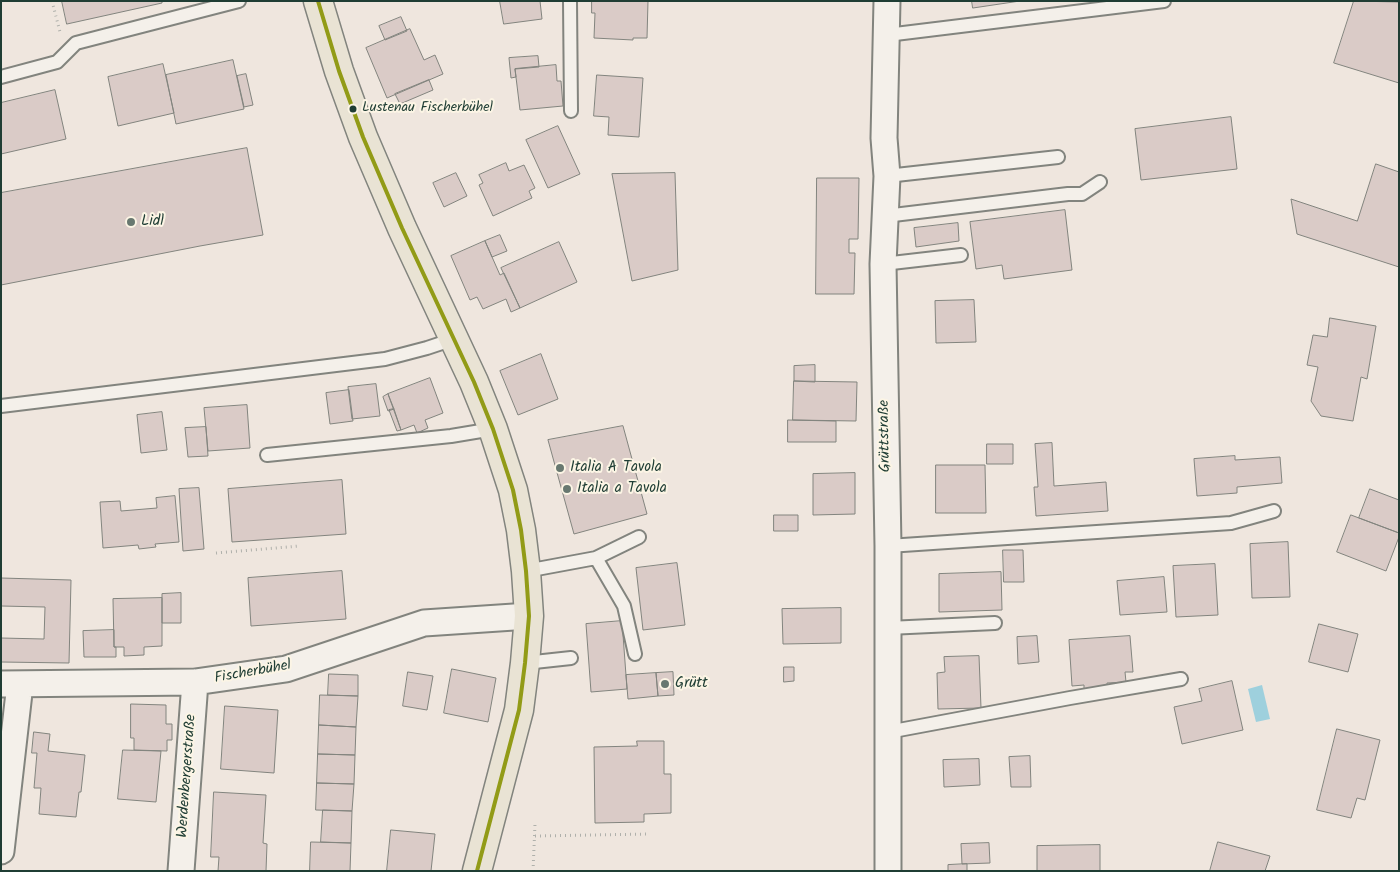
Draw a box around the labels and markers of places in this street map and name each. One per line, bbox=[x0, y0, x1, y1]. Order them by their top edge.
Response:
place label: Lustenau Fischerbühel bbox=[362, 101, 493, 117]
marker: Lustenau Fischerbühel bbox=[348, 104, 358, 114]
place label: Lidl bbox=[141, 213, 164, 231]
marker: Lidl bbox=[125, 216, 137, 228]
place label: Italia A Tavola bbox=[570, 459, 662, 477]
marker: Italia A Tavola bbox=[554, 462, 566, 474]
place label: Italia a Tavola bbox=[577, 480, 667, 498]
marker: Italia a Tavola bbox=[561, 483, 573, 495]
place label: Grütt bbox=[675, 675, 708, 693]
marker: Grütt bbox=[659, 678, 671, 690]

